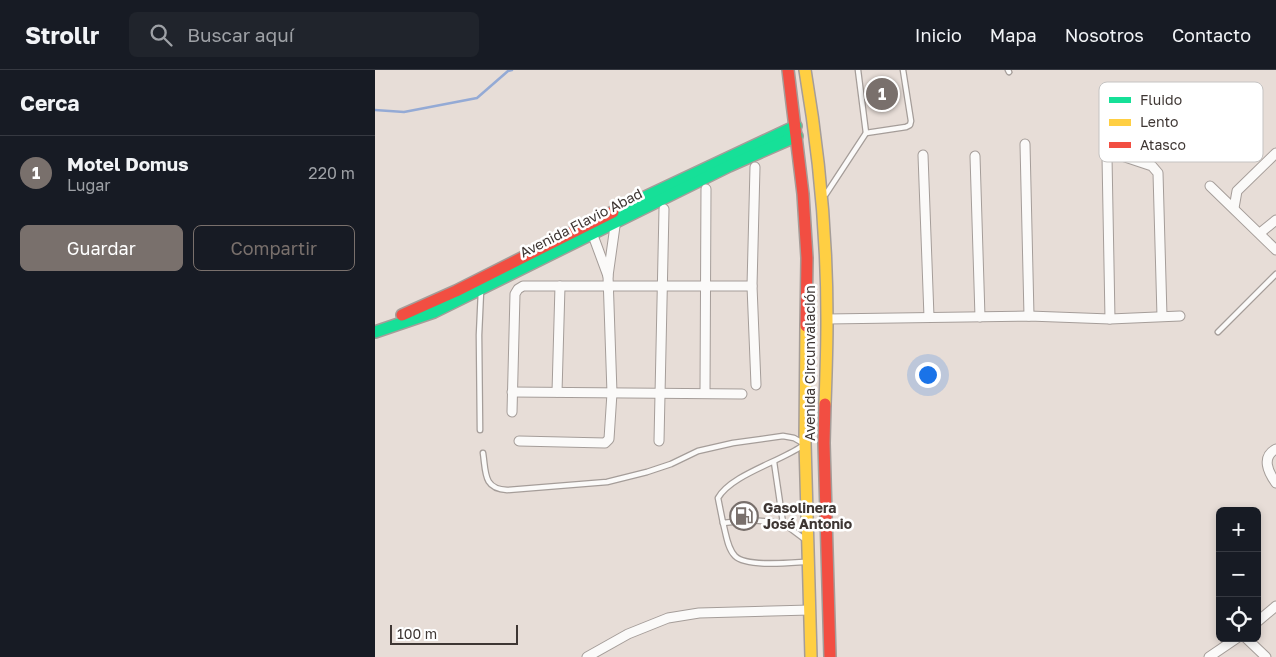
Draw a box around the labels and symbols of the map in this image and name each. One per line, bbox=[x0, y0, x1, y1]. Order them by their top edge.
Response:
pin: 1 bbox=[866, 75, 898, 113]
legend bbox=[1099, 82, 1263, 162]
text: Fluido bbox=[1140, 91, 1182, 108]
text: Lento bbox=[1140, 113, 1178, 130]
text: Atasco bbox=[1140, 136, 1186, 153]
street label: Avenida Flavio Abad bbox=[517, 184, 645, 261]
street label: Avenida Circunvalación bbox=[801, 285, 818, 441]
your location bbox=[915, 362, 941, 388]
place label: Gasolinera José Antonio bbox=[763, 499, 852, 532]
fuel station icon: Gasolinera José Antonio bbox=[729, 501, 759, 531]
scale bar bbox=[390, 622, 517, 645]

